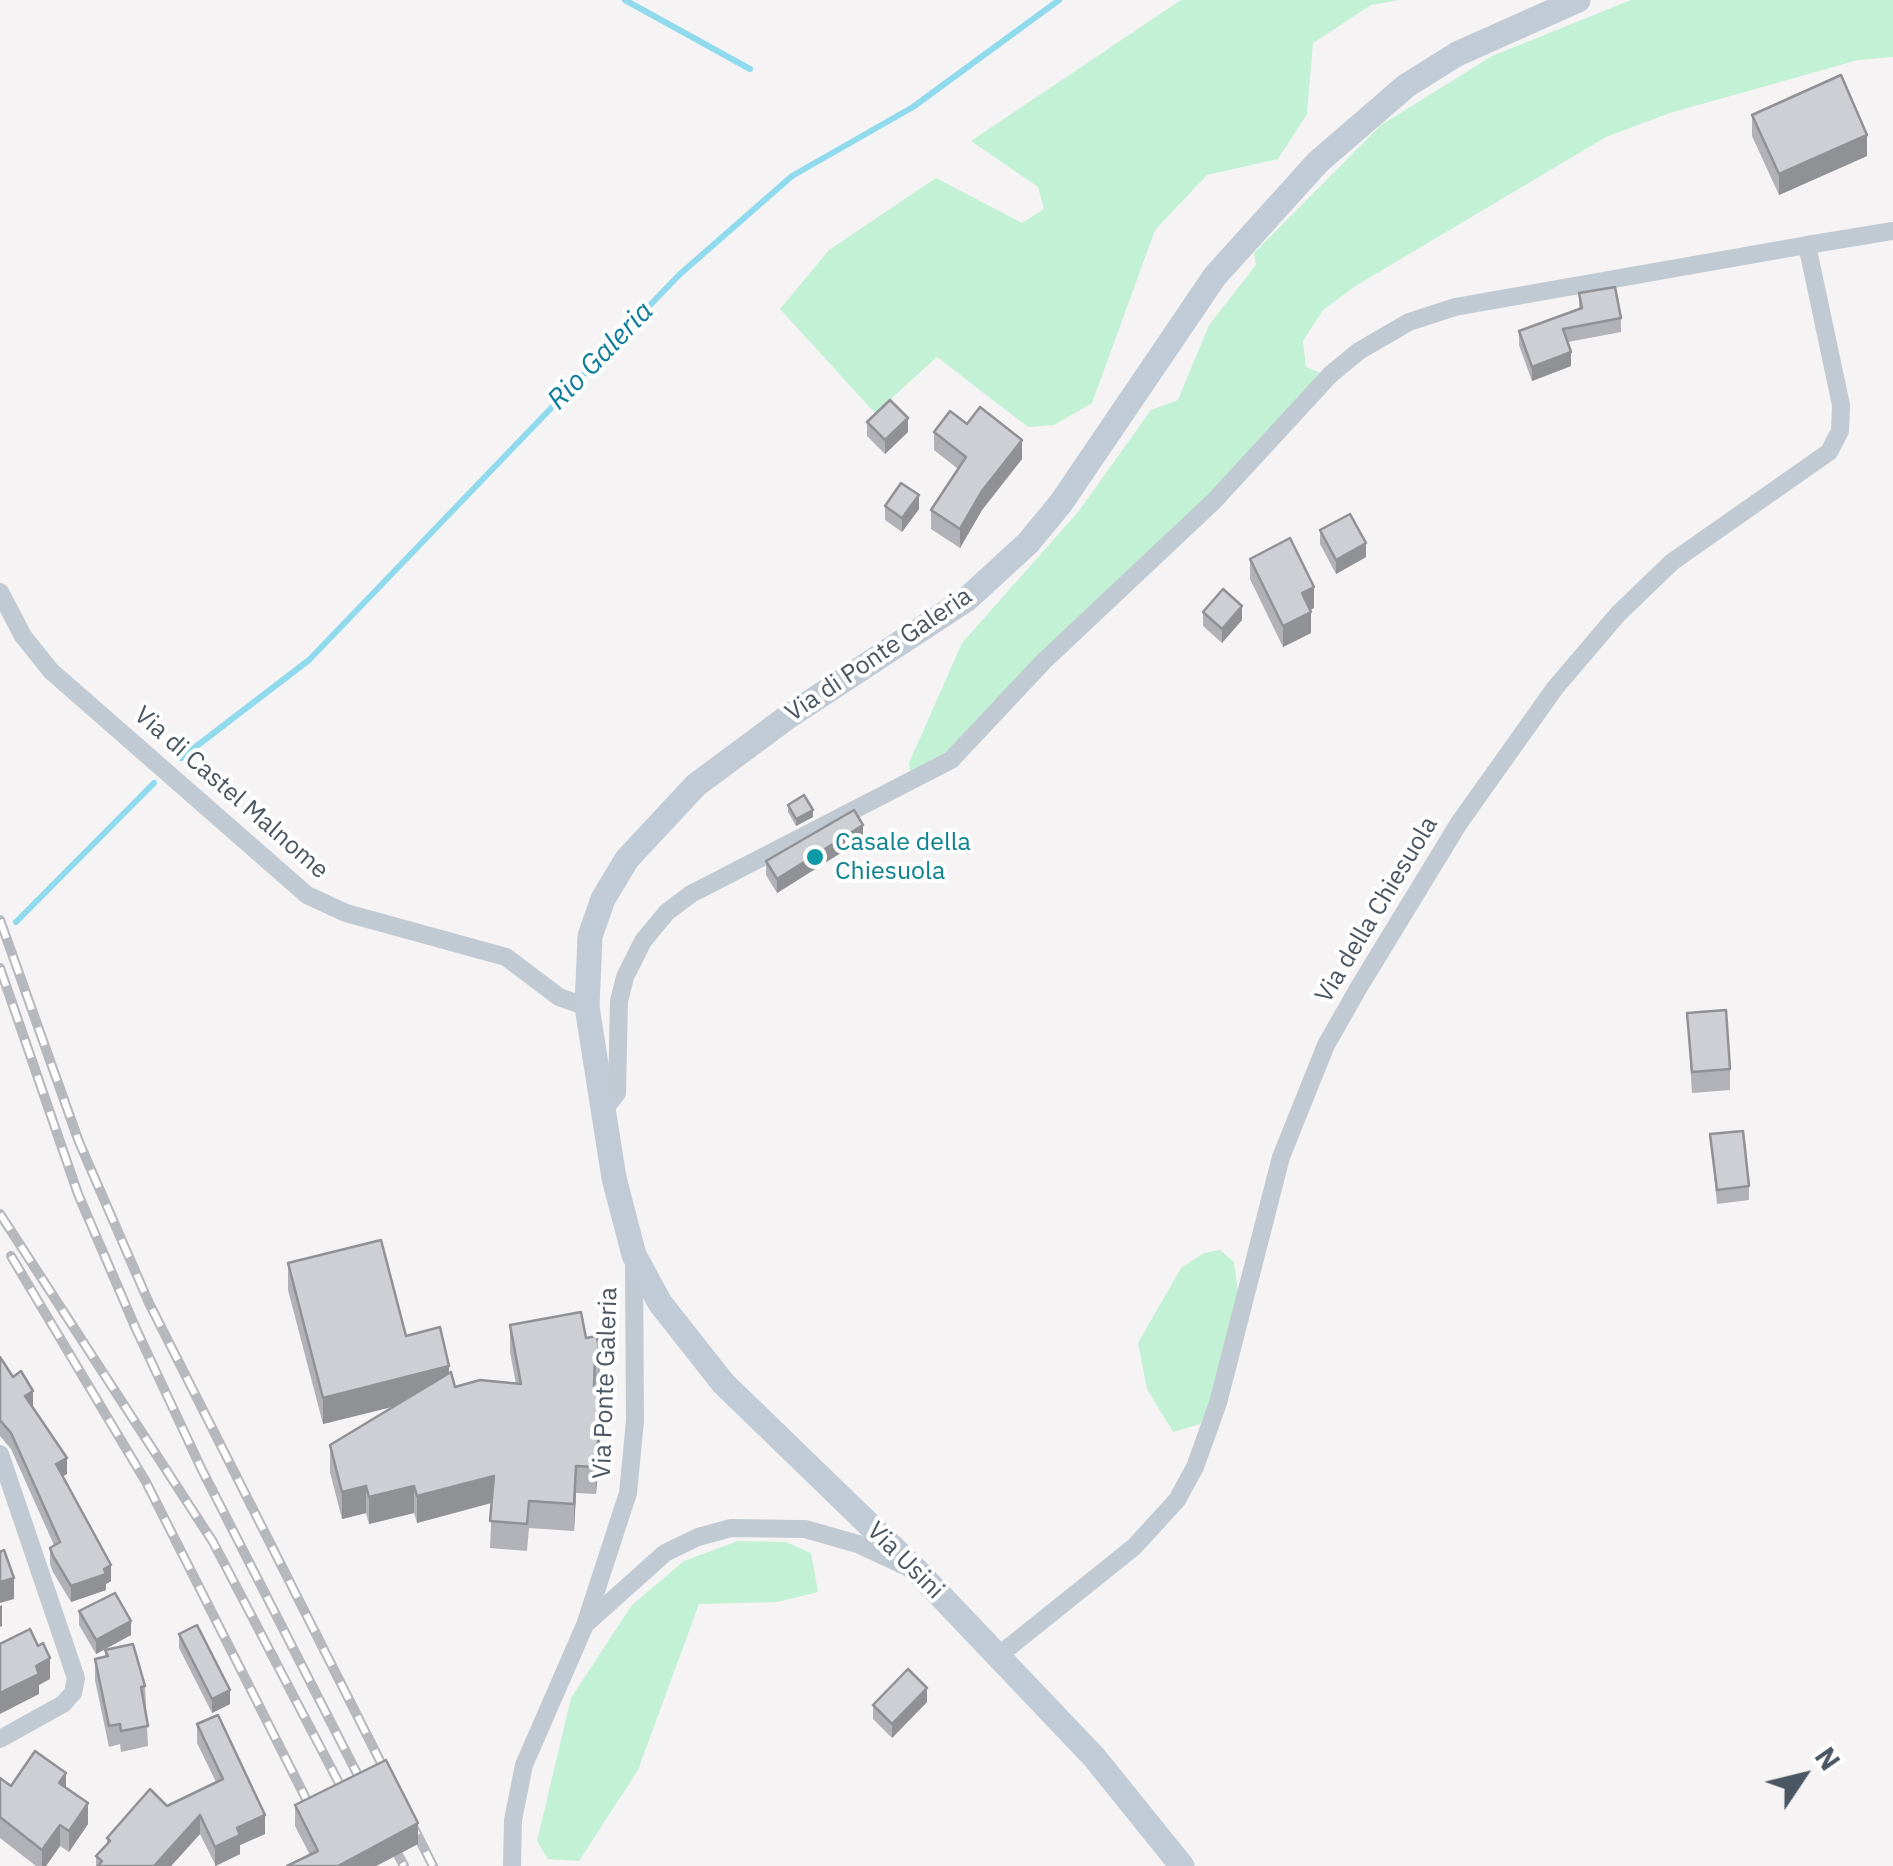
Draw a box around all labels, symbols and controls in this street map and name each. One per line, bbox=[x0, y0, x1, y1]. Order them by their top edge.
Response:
water label: Rio Galeria bbox=[541, 295, 661, 417]
street label: Via di Ponte Galeria bbox=[780, 581, 978, 729]
street label: Via di Castel Malnome bbox=[128, 700, 334, 886]
street label: Via della Chiesuola bbox=[1310, 811, 1444, 1009]
place label: Casale della Chiesuola bbox=[835, 828, 971, 887]
marker: Casale della Chiesuola bbox=[804, 846, 826, 868]
street label: Via Ponte Galeria bbox=[588, 1287, 624, 1479]
street label: Via Usini bbox=[860, 1516, 950, 1606]
north arrow bbox=[1753, 1726, 1853, 1826]
text: N bbox=[1807, 1740, 1849, 1777]

